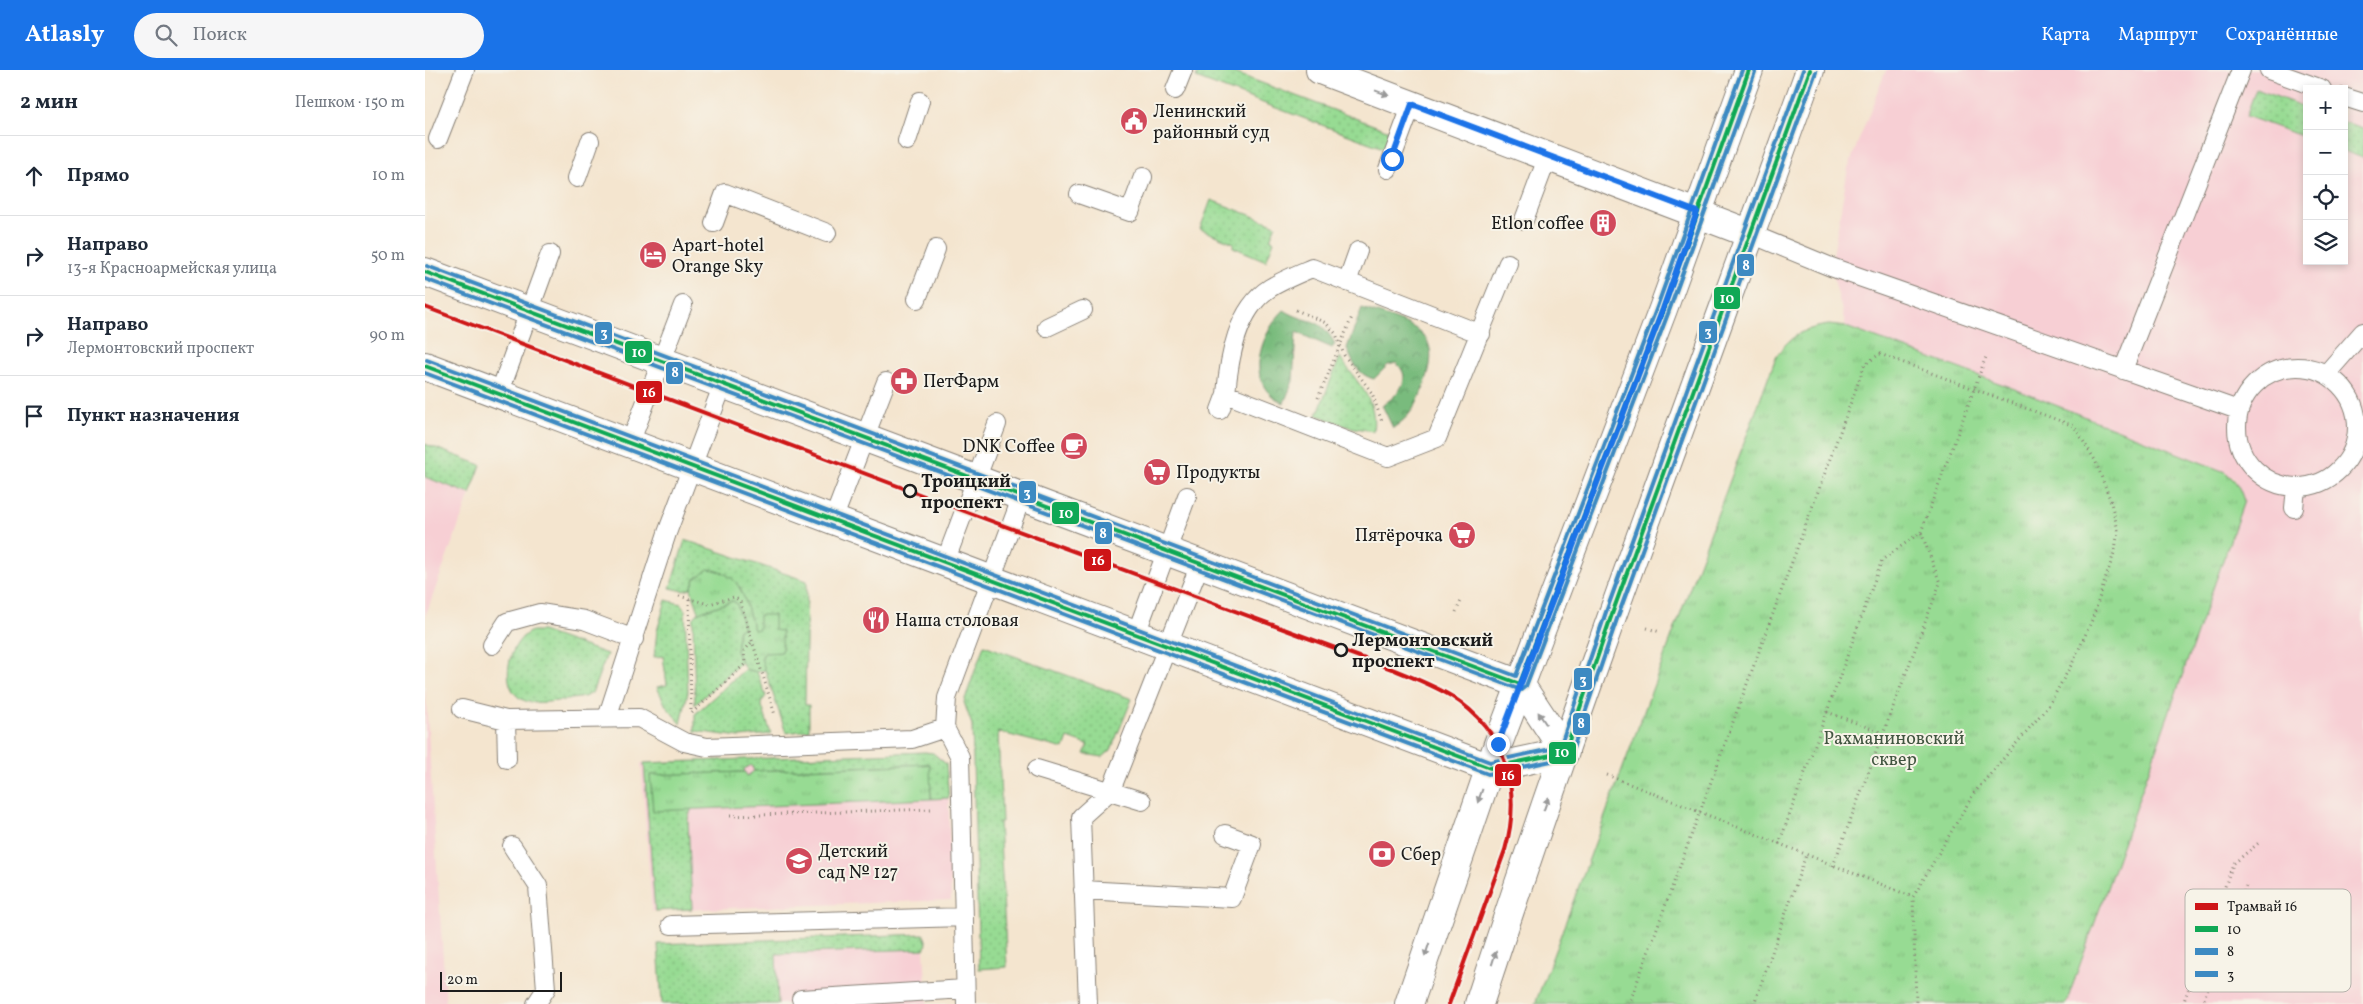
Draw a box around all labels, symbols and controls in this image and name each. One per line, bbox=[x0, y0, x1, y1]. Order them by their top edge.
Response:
search box bbox=[134, 13, 484, 58]
text: Atlasly bbox=[25, 18, 104, 52]
icon: search bbox=[152, 21, 180, 49]
text: Поиск bbox=[192, 22, 247, 48]
text: Карта bbox=[2041, 23, 2090, 48]
text: Маршрут bbox=[2118, 23, 2198, 48]
text: Сохранённые bbox=[2226, 23, 2338, 48]
map controls bbox=[2303, 85, 2348, 265]
button: + bbox=[2303, 85, 2348, 130]
text: 2 мин bbox=[20, 88, 78, 117]
one-way arrow bbox=[1375, 90, 1390, 97]
text: Пешком · 150 m bbox=[295, 92, 405, 114]
place label: Ленинский районный суд bbox=[1153, 100, 1269, 146]
public building icon: Ленинский районный суд bbox=[1119, 106, 1149, 136]
button: − bbox=[2303, 130, 2348, 175]
route start bbox=[1381, 148, 1404, 171]
icon: ahead bbox=[20, 162, 48, 190]
text: Прямо bbox=[67, 163, 129, 189]
text: 10 m bbox=[372, 165, 405, 187]
button: locate bbox=[2303, 175, 2348, 220]
building icon: Etlon coffee bbox=[1588, 208, 1618, 238]
place label: Etlon coffee bbox=[1491, 212, 1584, 237]
button: layers bbox=[2303, 220, 2348, 265]
text: Направо bbox=[67, 232, 149, 258]
place label: Apart-hotel Orange Sky bbox=[672, 234, 764, 280]
hotel icon: Apart-hotel Orange Sky bbox=[638, 240, 668, 270]
icon: right bbox=[20, 242, 48, 270]
text: 50 m bbox=[371, 245, 405, 267]
line badge: 8 bbox=[1736, 253, 1755, 277]
text: 8 bbox=[1742, 257, 1750, 276]
text: 13-я Красноармейская улица bbox=[67, 258, 277, 280]
line badge: 10 bbox=[1713, 286, 1741, 310]
text: 10 bbox=[1720, 290, 1734, 309]
text: Направо bbox=[67, 312, 149, 338]
line badge: 3 bbox=[1698, 320, 1718, 344]
line badge: 3 bbox=[594, 321, 613, 345]
icon: right bbox=[20, 322, 48, 350]
text: 3 bbox=[1704, 323, 1712, 342]
text: 3 bbox=[600, 324, 608, 343]
text: 90 m bbox=[369, 325, 405, 347]
text: Лермонтовский проспект bbox=[67, 338, 254, 360]
line badge: 10 bbox=[624, 340, 653, 364]
text: 10 bbox=[632, 344, 646, 363]
line badge: 8 bbox=[665, 361, 684, 385]
text: 8 bbox=[671, 364, 679, 383]
pharmacy icon: ПетФарм bbox=[889, 366, 919, 396]
place label: ПетФарм bbox=[923, 370, 999, 395]
line badge: 16 bbox=[635, 380, 663, 404]
text: 16 bbox=[642, 384, 656, 403]
icon: arrive bbox=[20, 402, 48, 430]
text: Пункт назначения bbox=[67, 403, 240, 429]
cafe icon: DNK Coffee bbox=[1059, 431, 1089, 461]
place label: DNK Coffee bbox=[962, 435, 1055, 460]
supermarket icon: Продукты bbox=[1142, 457, 1172, 487]
place label: Продукты bbox=[1176, 461, 1261, 486]
place label: Троицкий проспект bbox=[921, 470, 1011, 516]
line badge: 3 bbox=[1018, 480, 1037, 504]
marker: Троицкий проспект bbox=[903, 484, 917, 498]
text: 3 bbox=[1023, 484, 1031, 503]
line badge: 10 bbox=[1051, 501, 1080, 525]
text: 10 bbox=[1059, 505, 1073, 524]
supermarket icon: Пятёрочка bbox=[1447, 520, 1477, 550]
line badge: 8 bbox=[1094, 521, 1113, 545]
place label: Пятёрочка bbox=[1355, 524, 1443, 549]
text: 8 bbox=[1099, 525, 1107, 544]
line badge: 16 bbox=[1083, 548, 1112, 572]
text: 16 bbox=[1091, 552, 1105, 571]
restaurant icon: Наша столовая bbox=[861, 605, 891, 635]
place label: Наша столовая bbox=[895, 609, 1019, 634]
place label: Лермонтовский проспект bbox=[1352, 629, 1493, 675]
marker: Лермонтовский проспект bbox=[1334, 643, 1348, 657]
line badge: 3 bbox=[1573, 667, 1593, 691]
text: 3 bbox=[1579, 671, 1587, 690]
one-way arrow bbox=[1538, 711, 1547, 725]
line badge: 8 bbox=[1572, 712, 1591, 736]
text: 8 bbox=[1577, 715, 1585, 734]
park label: Рахманиновский сквер bbox=[1823, 727, 1965, 773]
route end bbox=[1487, 733, 1510, 756]
line badge: 10 bbox=[1548, 741, 1577, 765]
text: 10 bbox=[1555, 744, 1569, 763]
line badge: 16 bbox=[1494, 763, 1522, 787]
text: 16 bbox=[1501, 767, 1515, 786]
one-way arrow bbox=[1476, 789, 1484, 804]
one-way arrow bbox=[1543, 796, 1550, 811]
bank icon: Сбер bbox=[1367, 839, 1397, 869]
place label: Детский сад № 127 bbox=[818, 840, 898, 886]
place label: Сбер bbox=[1401, 843, 1441, 868]
school or university icon: Детский сад № 127 bbox=[784, 846, 814, 876]
legend bbox=[2185, 889, 2351, 992]
text: Трамвай 16 bbox=[2227, 898, 2297, 917]
text: 10 bbox=[2227, 921, 2241, 940]
one-way arrow bbox=[1423, 942, 1431, 957]
text: 8 bbox=[2227, 943, 2234, 962]
one-way arrow bbox=[1491, 950, 1498, 965]
text: 3 bbox=[2227, 966, 2234, 985]
scale bar bbox=[440, 969, 563, 992]
text: 20 m bbox=[447, 971, 478, 990]

